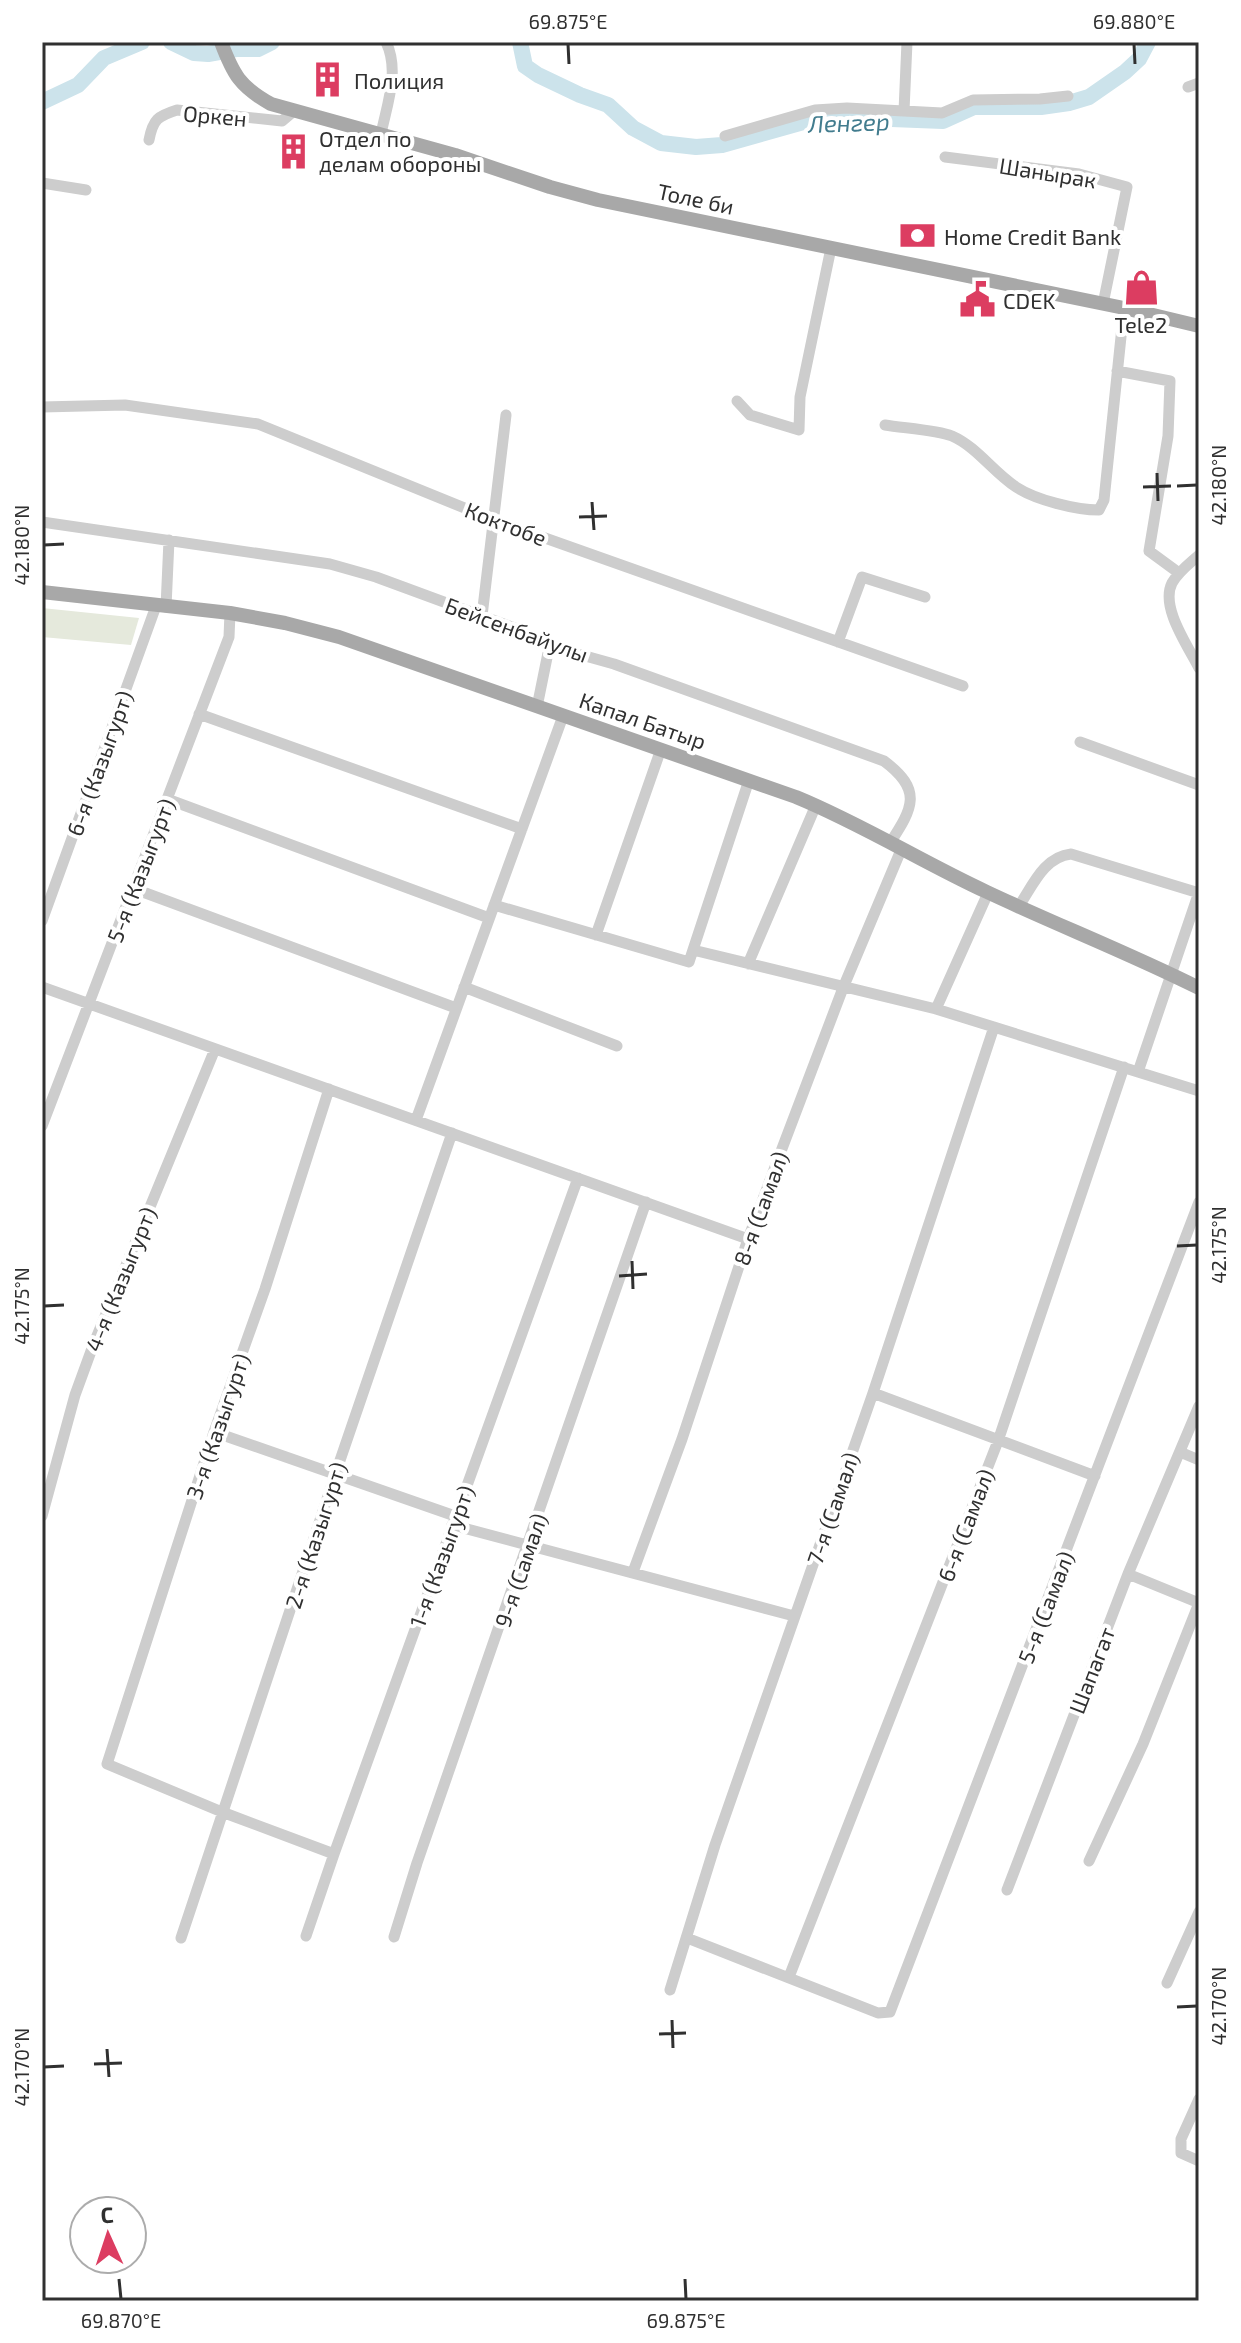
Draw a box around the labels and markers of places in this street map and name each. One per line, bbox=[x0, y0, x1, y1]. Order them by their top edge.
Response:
building icon: Полиция bbox=[309, 61, 347, 99]
place label: Полиция bbox=[354, 67, 444, 93]
place label: Отдел по делам обороны bbox=[319, 125, 481, 176]
building icon: Отдел по делам обороны bbox=[274, 132, 312, 170]
bank icon: Home Credit Bank bbox=[899, 217, 937, 255]
place label: Home Credit Bank bbox=[944, 223, 1121, 249]
shop icon: Tele2 bbox=[1122, 269, 1160, 307]
public building icon: CDEK bbox=[958, 281, 996, 319]
place label: CDEK bbox=[1003, 287, 1055, 313]
place label: Tele2 bbox=[1115, 311, 1167, 337]

